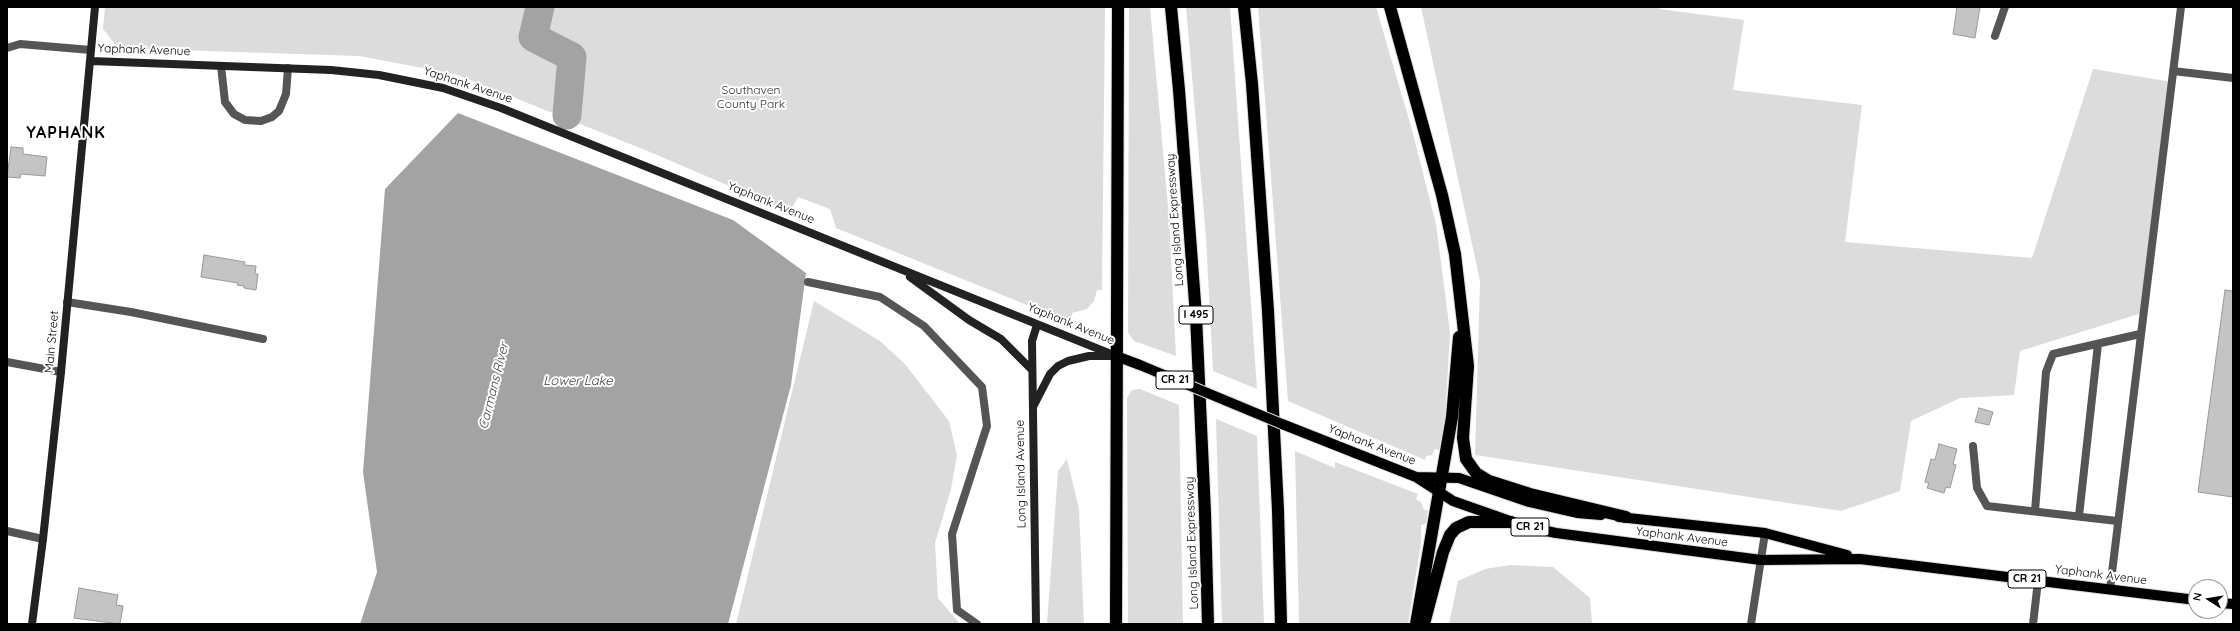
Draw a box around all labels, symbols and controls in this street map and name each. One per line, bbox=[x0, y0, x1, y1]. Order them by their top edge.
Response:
street label: Yaphank Avenue bbox=[97, 41, 191, 59]
street label: Yaphank Avenue bbox=[422, 64, 514, 106]
park label: Southaven County Park bbox=[717, 83, 785, 111]
district label: YAPHANK bbox=[26, 123, 106, 143]
street label: Long Island Expressway bbox=[1163, 153, 1187, 287]
street label: Yaphank Avenue bbox=[725, 179, 817, 227]
street label: Yaphank Avenue bbox=[1025, 300, 1117, 348]
road number: I 495 bbox=[1179, 306, 1213, 324]
street label: Main Street bbox=[42, 310, 62, 374]
water label: Carmans River bbox=[476, 341, 512, 431]
road number: CR 21 bbox=[1156, 371, 1194, 389]
water label: Lower Lake bbox=[543, 373, 613, 389]
street label: Long Island Avenue bbox=[1013, 420, 1029, 528]
street label: Yaphank Avenue bbox=[1326, 422, 1418, 468]
street label: Long Island Expressway bbox=[1182, 476, 1202, 610]
road number: CR 21 bbox=[1511, 518, 1549, 536]
street label: Yaphank Avenue bbox=[1635, 524, 1729, 550]
street label: Yaphank Avenue bbox=[2054, 562, 2148, 588]
road number: CR 21 bbox=[2008, 570, 2046, 588]
north arrow bbox=[2188, 579, 2228, 619]
text: N bbox=[2190, 591, 2205, 602]

